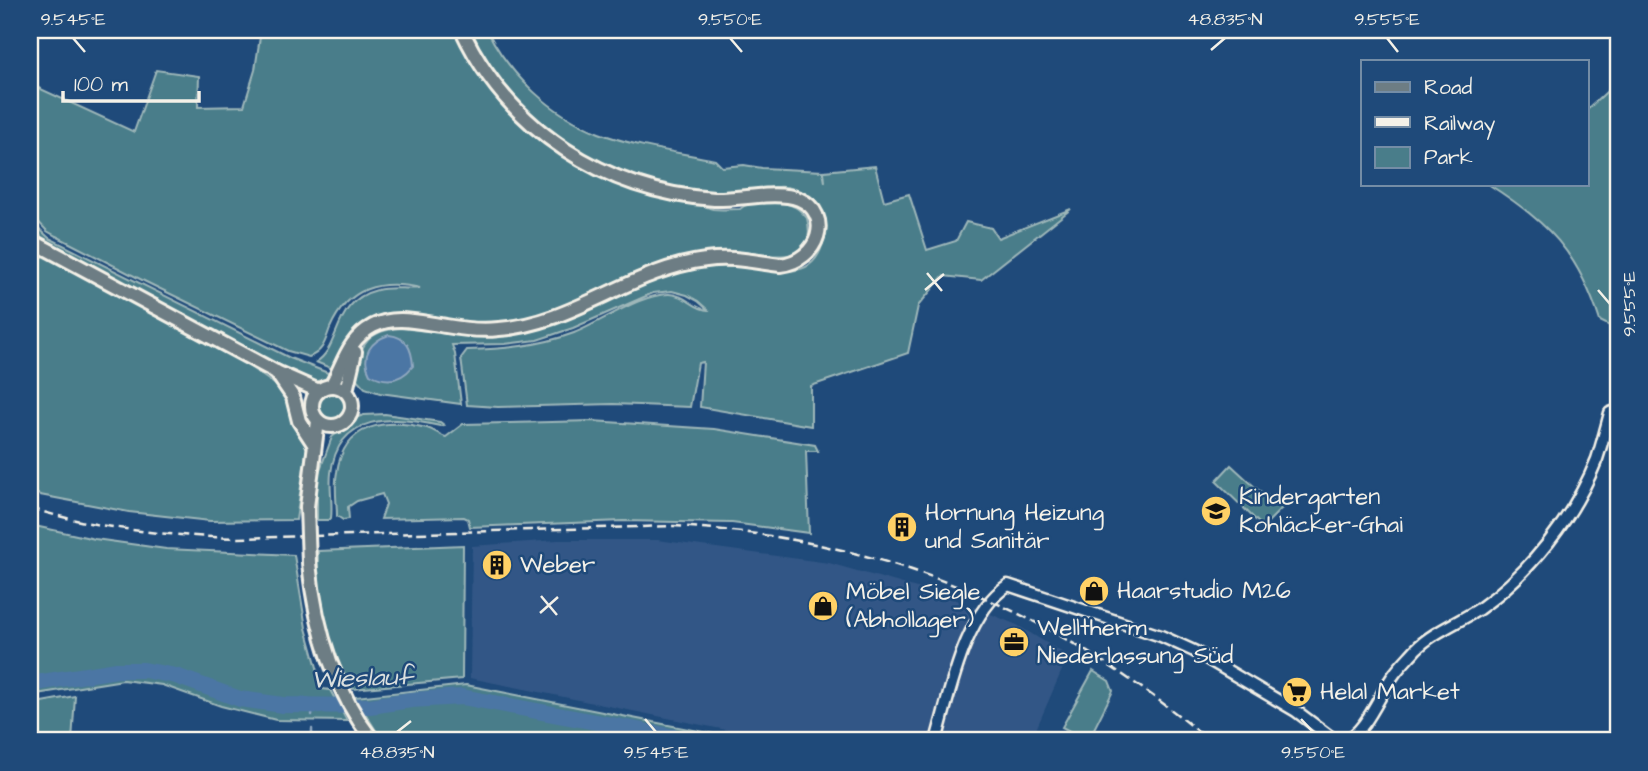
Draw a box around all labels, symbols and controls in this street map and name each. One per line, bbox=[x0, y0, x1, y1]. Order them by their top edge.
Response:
text: 9.545°E bbox=[40, 7, 106, 32]
text: 9.550°E bbox=[698, 7, 762, 32]
text: 48.835°N bbox=[1187, 7, 1263, 32]
text: 9.555°E bbox=[1354, 7, 1420, 32]
scale bar bbox=[63, 60, 200, 104]
legend bbox=[1361, 60, 1588, 186]
text: 100 m bbox=[74, 70, 129, 99]
text: Road bbox=[1424, 73, 1472, 102]
text: Railway bbox=[1424, 109, 1496, 140]
text: Park bbox=[1424, 143, 1473, 172]
text: 9.555°E bbox=[1617, 271, 1642, 337]
place label: Kindergarten Kohläcker-Ghai bbox=[1239, 480, 1403, 542]
school or university icon: Kindergarten Kohläcker-Ghai bbox=[1199, 494, 1233, 528]
place label: Hornung Heizung und Sanitär bbox=[925, 496, 1104, 558]
building icon: Hornung Heizung und Sanitär bbox=[885, 510, 919, 544]
building icon: Weber bbox=[480, 548, 514, 582]
place label: Weber bbox=[520, 548, 595, 582]
shop icon: Haarstudio M26 bbox=[1077, 574, 1111, 608]
place label: Haarstudio M26 bbox=[1117, 574, 1291, 608]
place label: Möbel Siegle (Abhollager) bbox=[846, 575, 980, 638]
shop icon: Möbel Siegle (Abhollager) bbox=[806, 589, 840, 623]
place label: Welltherm Niederlassung Süd bbox=[1037, 611, 1233, 674]
office icon: Welltherm Niederlassung Süd bbox=[997, 625, 1031, 659]
water label: Wieslauf bbox=[311, 658, 416, 698]
supermarket icon: Helal Market bbox=[1280, 675, 1314, 709]
place label: Helal Market bbox=[1320, 675, 1460, 709]
text: 48.835°N bbox=[359, 740, 435, 765]
text: 9.545°E bbox=[623, 740, 689, 765]
text: 9.550°E bbox=[1281, 740, 1345, 765]

